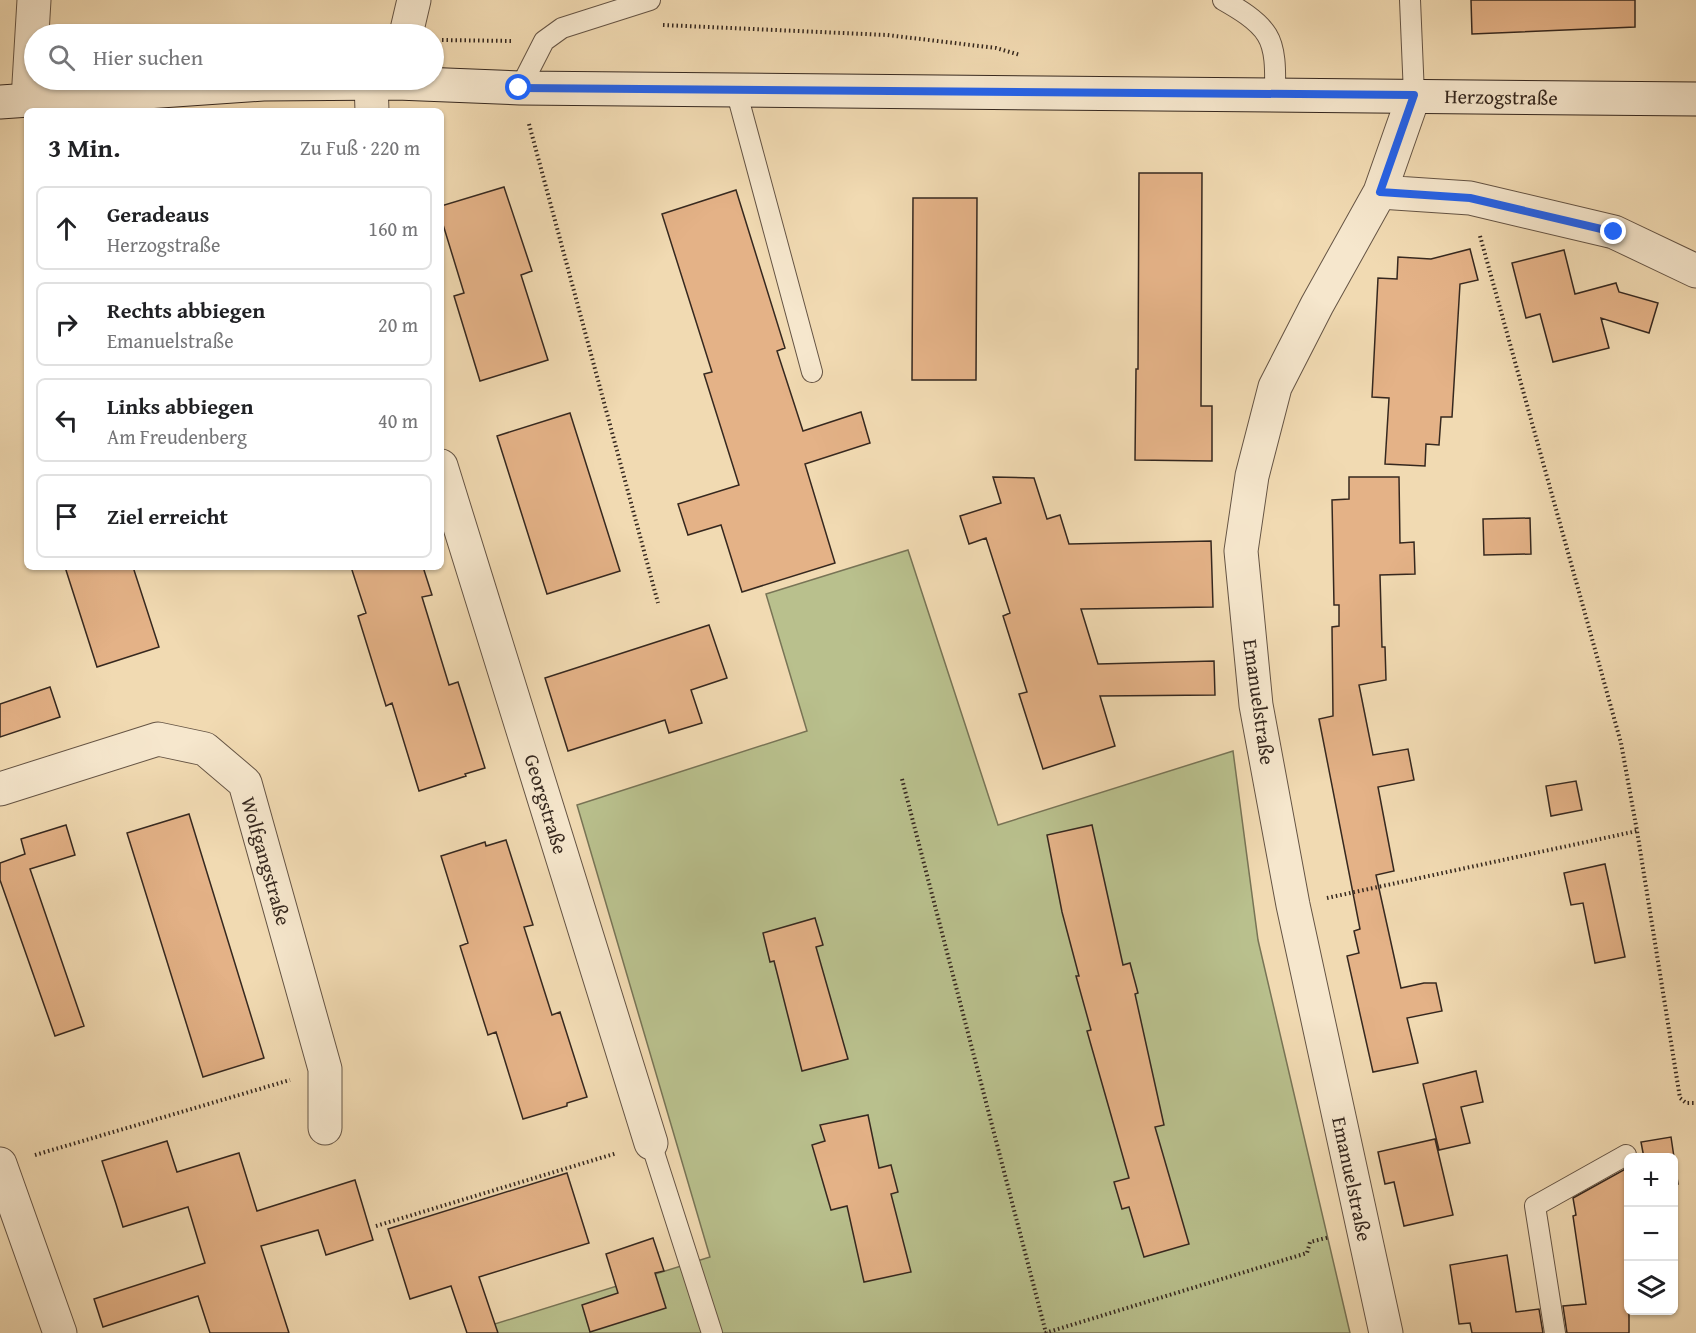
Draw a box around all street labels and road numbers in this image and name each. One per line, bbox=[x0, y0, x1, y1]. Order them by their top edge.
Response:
street label: Herzogstraße bbox=[1444, 81, 1558, 112]
street label: Emanuelstraße bbox=[1236, 637, 1283, 767]
street label: Georgstraße bbox=[518, 750, 575, 857]
street label: Wolfgangstraße bbox=[234, 793, 299, 929]
street label: Emanuelstraße bbox=[1325, 1114, 1380, 1244]

